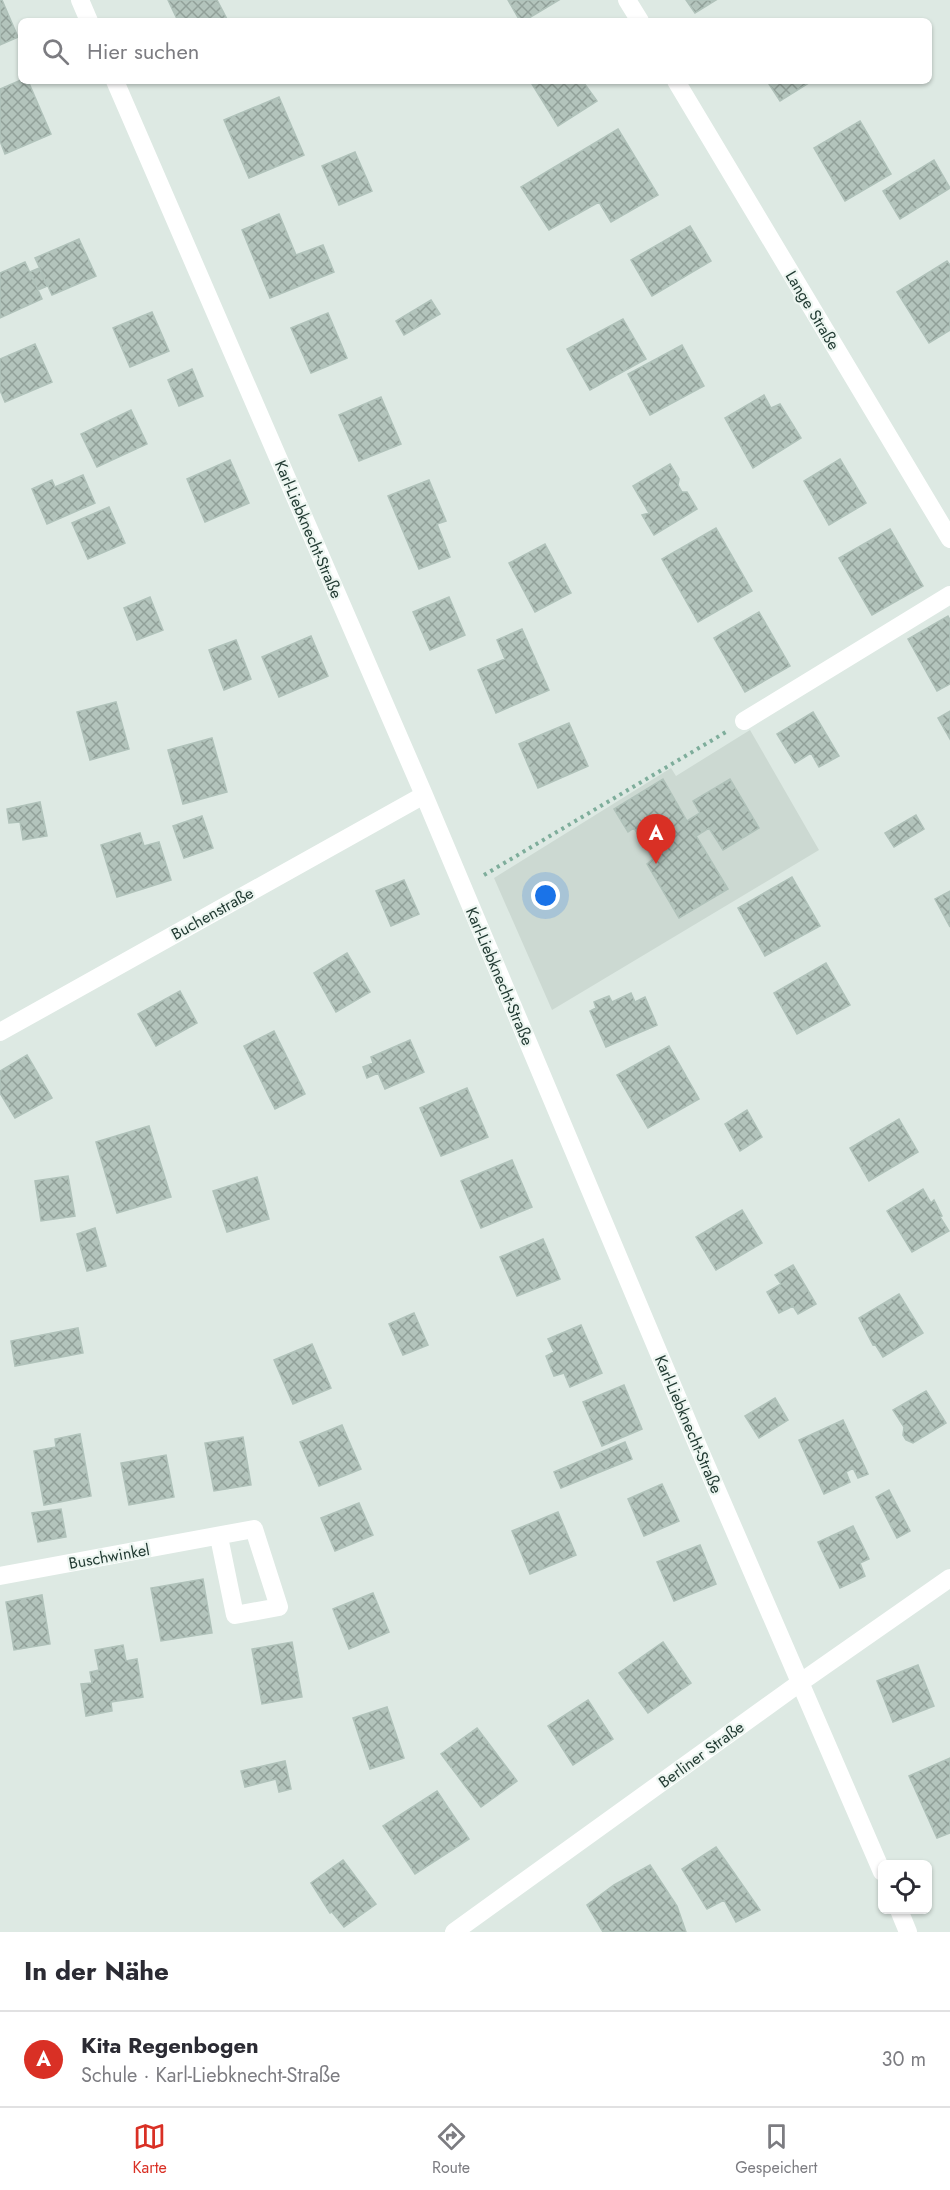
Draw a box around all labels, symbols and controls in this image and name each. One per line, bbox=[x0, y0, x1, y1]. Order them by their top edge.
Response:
search box bbox=[18, 18, 932, 84]
icon: search bbox=[39, 35, 72, 68]
text: Hier suchen bbox=[87, 35, 199, 67]
street label: Lange Straße bbox=[780, 266, 845, 354]
street label: Karl-Liebknecht-Straße bbox=[269, 457, 348, 602]
pin: A bbox=[636, 814, 676, 864]
street label: Buchenstraße bbox=[167, 881, 258, 946]
your location bbox=[531, 881, 560, 910]
street label: Karl-Liebknecht-Straße bbox=[460, 904, 539, 1049]
street label: Karl-Liebknecht-Straße bbox=[649, 1352, 728, 1497]
street label: Buschwinkel bbox=[67, 1538, 151, 1575]
street label: Berliner Straße bbox=[654, 1716, 749, 1793]
map controls bbox=[878, 1860, 932, 1914]
button: locate bbox=[878, 1860, 932, 1914]
text: In der Nähe bbox=[24, 1952, 169, 1990]
text: Kita Regenbogen bbox=[81, 2029, 259, 2061]
text: A bbox=[36, 2045, 51, 2074]
text: 30 m bbox=[881, 2045, 926, 2074]
text: Schule · Karl-Liebknecht-Straße bbox=[81, 2061, 340, 2090]
tab: Karte bbox=[133, 2120, 167, 2179]
tab: Route bbox=[432, 2120, 470, 2179]
tab: Gespeichert bbox=[735, 2120, 817, 2179]

